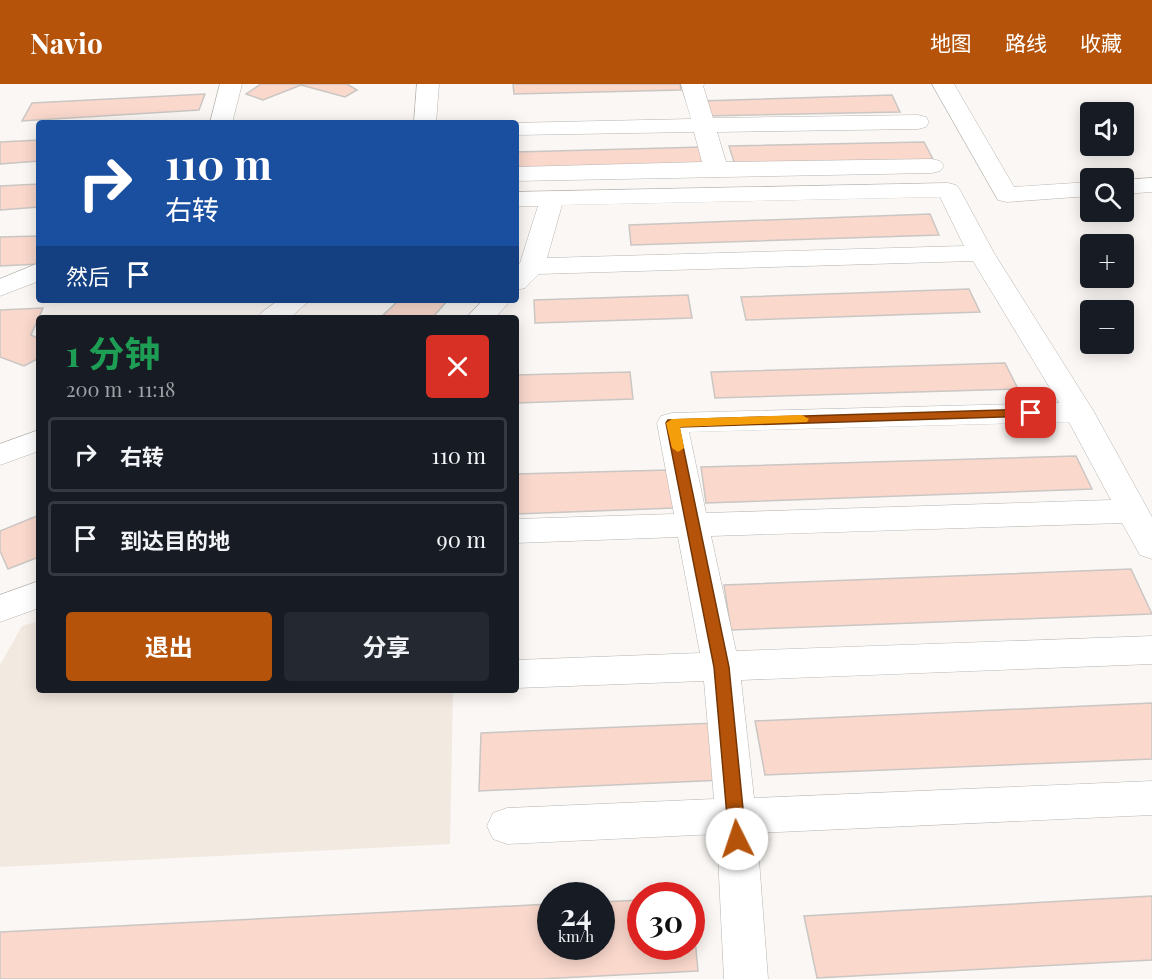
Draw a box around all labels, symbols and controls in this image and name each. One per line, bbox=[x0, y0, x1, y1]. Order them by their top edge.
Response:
text: Navio bbox=[30, 24, 103, 61]
text: 地图 bbox=[930, 28, 972, 56]
text: 路线 bbox=[1005, 28, 1047, 56]
text: 收藏 bbox=[1080, 28, 1122, 56]
map controls bbox=[1080, 102, 1134, 354]
button: sound bbox=[1080, 102, 1134, 156]
text: 110 m bbox=[165, 135, 272, 191]
icon: right bbox=[66, 144, 144, 222]
button: search bbox=[1080, 168, 1134, 222]
text: 右转 bbox=[165, 191, 219, 227]
button: + bbox=[1080, 234, 1134, 288]
icon: arrive bbox=[122, 258, 155, 291]
text: 然后 bbox=[66, 261, 110, 291]
button: − bbox=[1080, 300, 1134, 354]
text: 1 分钟 bbox=[66, 328, 160, 376]
button: close bbox=[426, 335, 489, 398]
text: 200 m · 11:18 bbox=[66, 375, 175, 402]
pin bbox=[1005, 387, 1056, 438]
icon: arrive bbox=[1014, 396, 1047, 429]
icon: right bbox=[69, 438, 102, 471]
text: 110 m bbox=[432, 440, 486, 470]
text: 右转 bbox=[120, 441, 164, 471]
icon: arrive bbox=[69, 522, 102, 555]
text: 90 m bbox=[437, 524, 486, 554]
text: 到达目的地 bbox=[120, 525, 230, 555]
button: 退出 bbox=[66, 612, 272, 681]
button: 分享 bbox=[284, 612, 489, 681]
position arrow bbox=[705, 807, 769, 871]
speed limit sign: 30 bbox=[627, 882, 705, 960]
text: 24 bbox=[560, 894, 592, 934]
text: km/h bbox=[558, 926, 594, 946]

